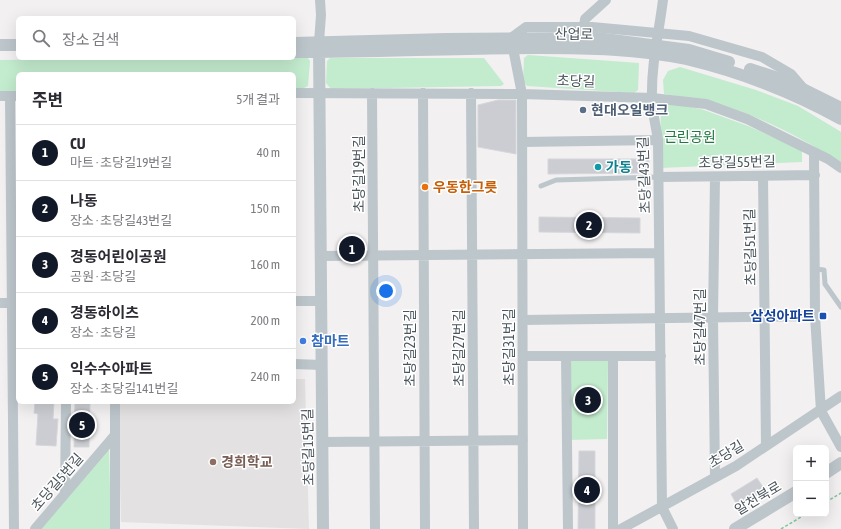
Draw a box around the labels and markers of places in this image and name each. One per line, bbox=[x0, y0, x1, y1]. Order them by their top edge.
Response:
place label: 현대오일뱅크 bbox=[591, 102, 668, 118]
marker: 현대오일뱅크 bbox=[578, 105, 588, 115]
place label: 가동 bbox=[606, 159, 632, 175]
marker: 가동 bbox=[593, 162, 603, 172]
place label: 우동한그릇 bbox=[433, 179, 498, 195]
marker: 우동한그릇 bbox=[420, 182, 430, 192]
pin: 2 bbox=[576, 210, 602, 240]
pin: 1 bbox=[339, 234, 365, 264]
place label: 삼성아파트 bbox=[751, 308, 815, 324]
marker: 삼성아파트 bbox=[818, 311, 828, 321]
place label: 참마트 bbox=[311, 333, 350, 349]
marker: 참마트 bbox=[298, 336, 308, 346]
pin: 3 bbox=[575, 385, 601, 415]
pin: 5 bbox=[69, 410, 95, 440]
place label: 경희학교 bbox=[221, 454, 273, 470]
marker: 경희학교 bbox=[208, 457, 218, 467]
pin: 4 bbox=[574, 475, 600, 505]

